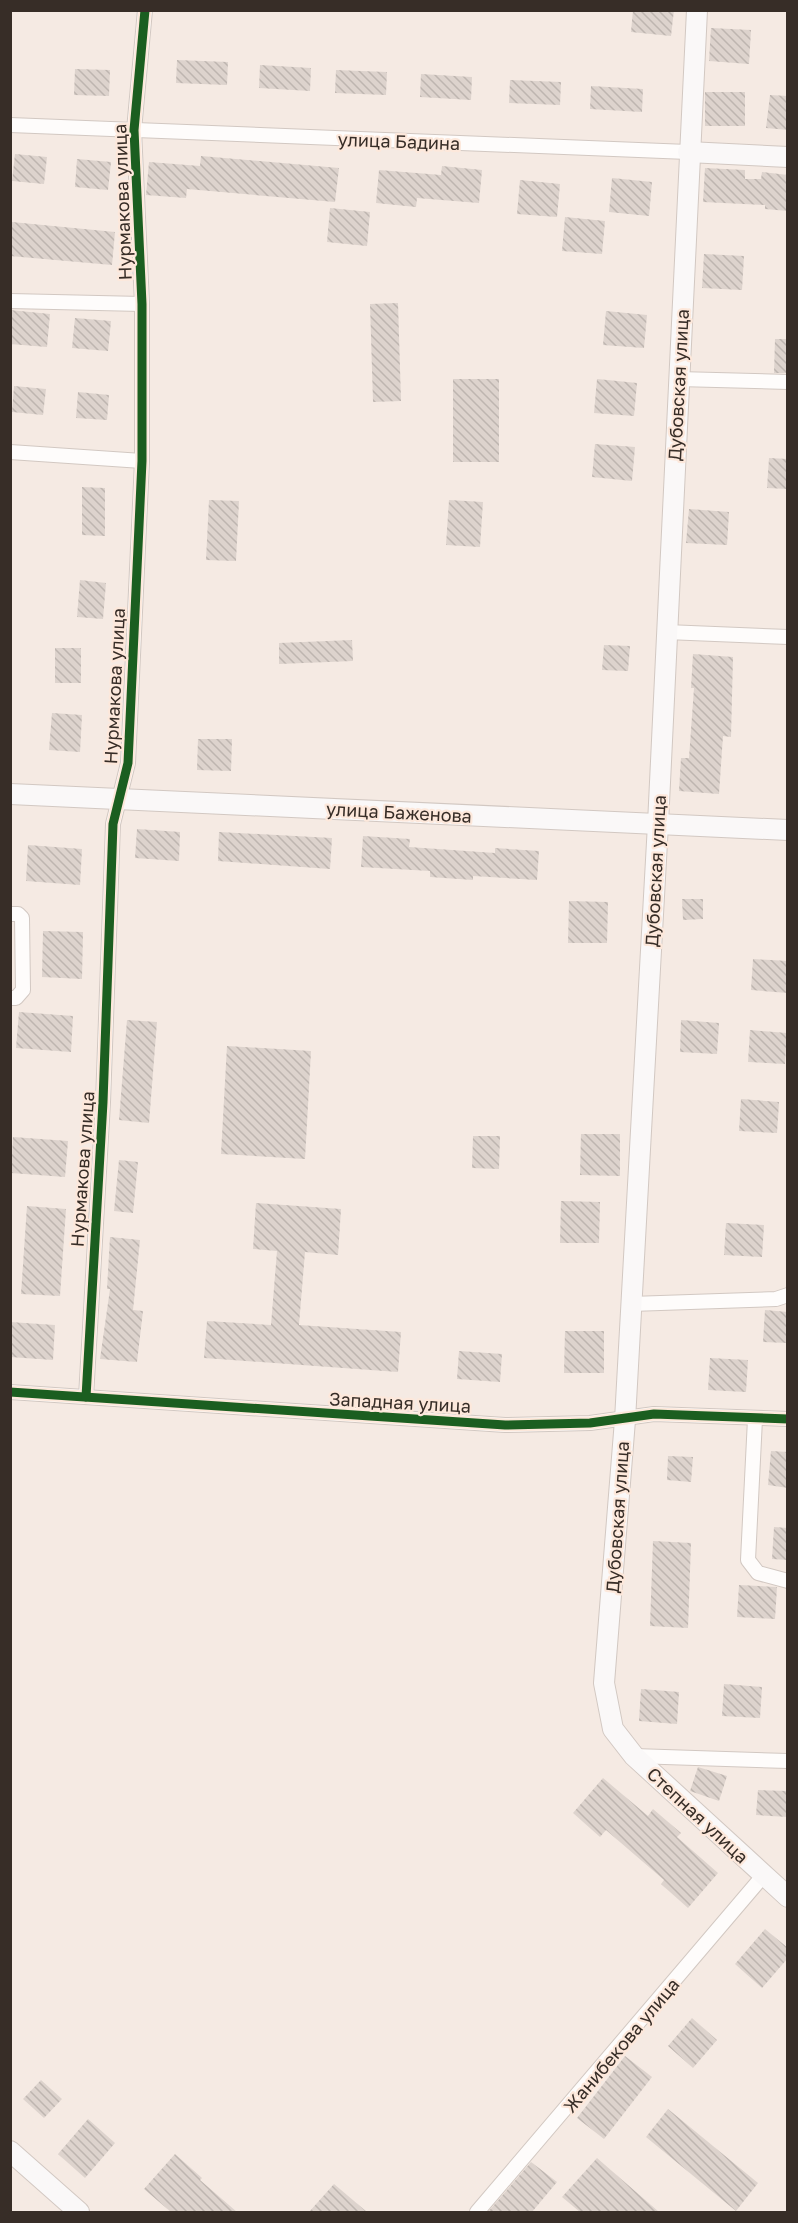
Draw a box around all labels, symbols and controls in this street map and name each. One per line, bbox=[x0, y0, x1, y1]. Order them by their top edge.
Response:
street label: Нурмакова улица bbox=[108, 123, 136, 281]
street label: улица Бадина bbox=[337, 128, 461, 154]
street label: Дубовская улица bbox=[663, 308, 693, 462]
street label: Нурмакова улица bbox=[99, 607, 129, 765]
street label: Дубовская улица bbox=[640, 794, 670, 948]
street label: улица Баженова bbox=[326, 797, 472, 827]
street label: Нурмакова улица bbox=[66, 1090, 98, 1248]
street label: Западная улица bbox=[328, 1387, 472, 1417]
street label: Дубовская улица bbox=[601, 1440, 633, 1594]
street label: Степная улица bbox=[643, 1762, 753, 1868]
street label: Жанибекова улица bbox=[558, 1973, 684, 2117]

